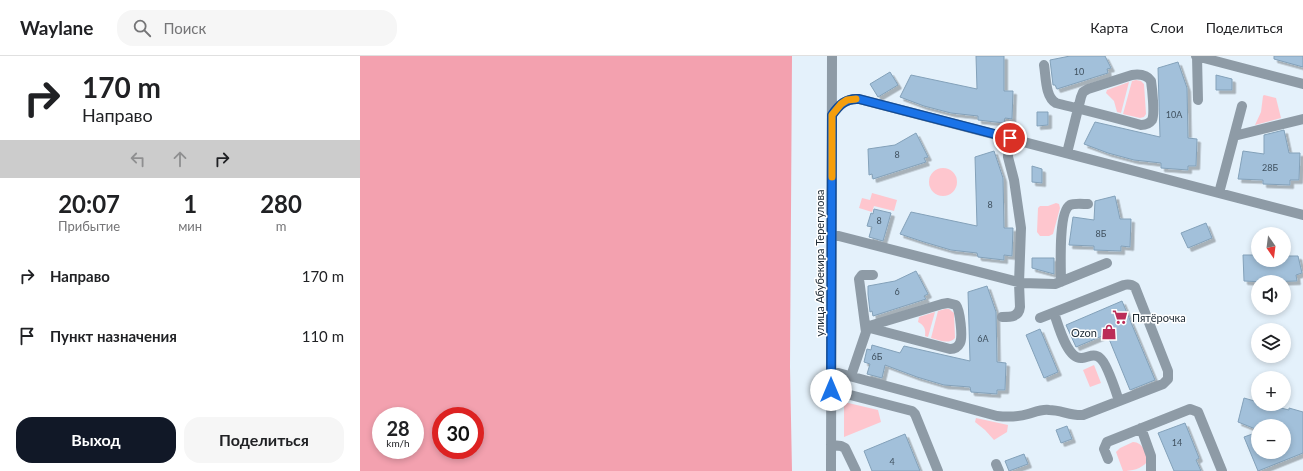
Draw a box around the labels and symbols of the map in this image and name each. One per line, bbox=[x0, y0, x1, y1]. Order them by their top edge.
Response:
house number: 10 bbox=[1074, 66, 1084, 77]
house number: 10А bbox=[1166, 109, 1183, 120]
pin bbox=[993, 121, 1027, 155]
house number: 8 bbox=[894, 149, 900, 160]
house number: 28Б bbox=[1262, 162, 1278, 173]
street label: улица Абубекира Терегулова bbox=[813, 190, 826, 336]
house number: 8 bbox=[987, 199, 993, 210]
house number: 8 bbox=[876, 215, 882, 226]
north arrow bbox=[1251, 227, 1291, 267]
house number: 8Б bbox=[1096, 228, 1107, 239]
house number: 6 bbox=[894, 286, 900, 297]
supermarket icon: Пятёрочка bbox=[1111, 308, 1129, 326]
place label: Пятёрочка bbox=[1132, 311, 1186, 324]
shop icon: Ozon bbox=[1100, 323, 1118, 341]
place label: Ozon bbox=[1071, 326, 1097, 339]
house number: 6А bbox=[977, 333, 990, 344]
house number: 6Б bbox=[872, 351, 883, 362]
position arrow bbox=[810, 369, 852, 411]
speed limit sign: 30 bbox=[432, 407, 484, 459]
house number: 14 bbox=[1172, 437, 1182, 448]
house number: 4 bbox=[889, 456, 895, 467]

